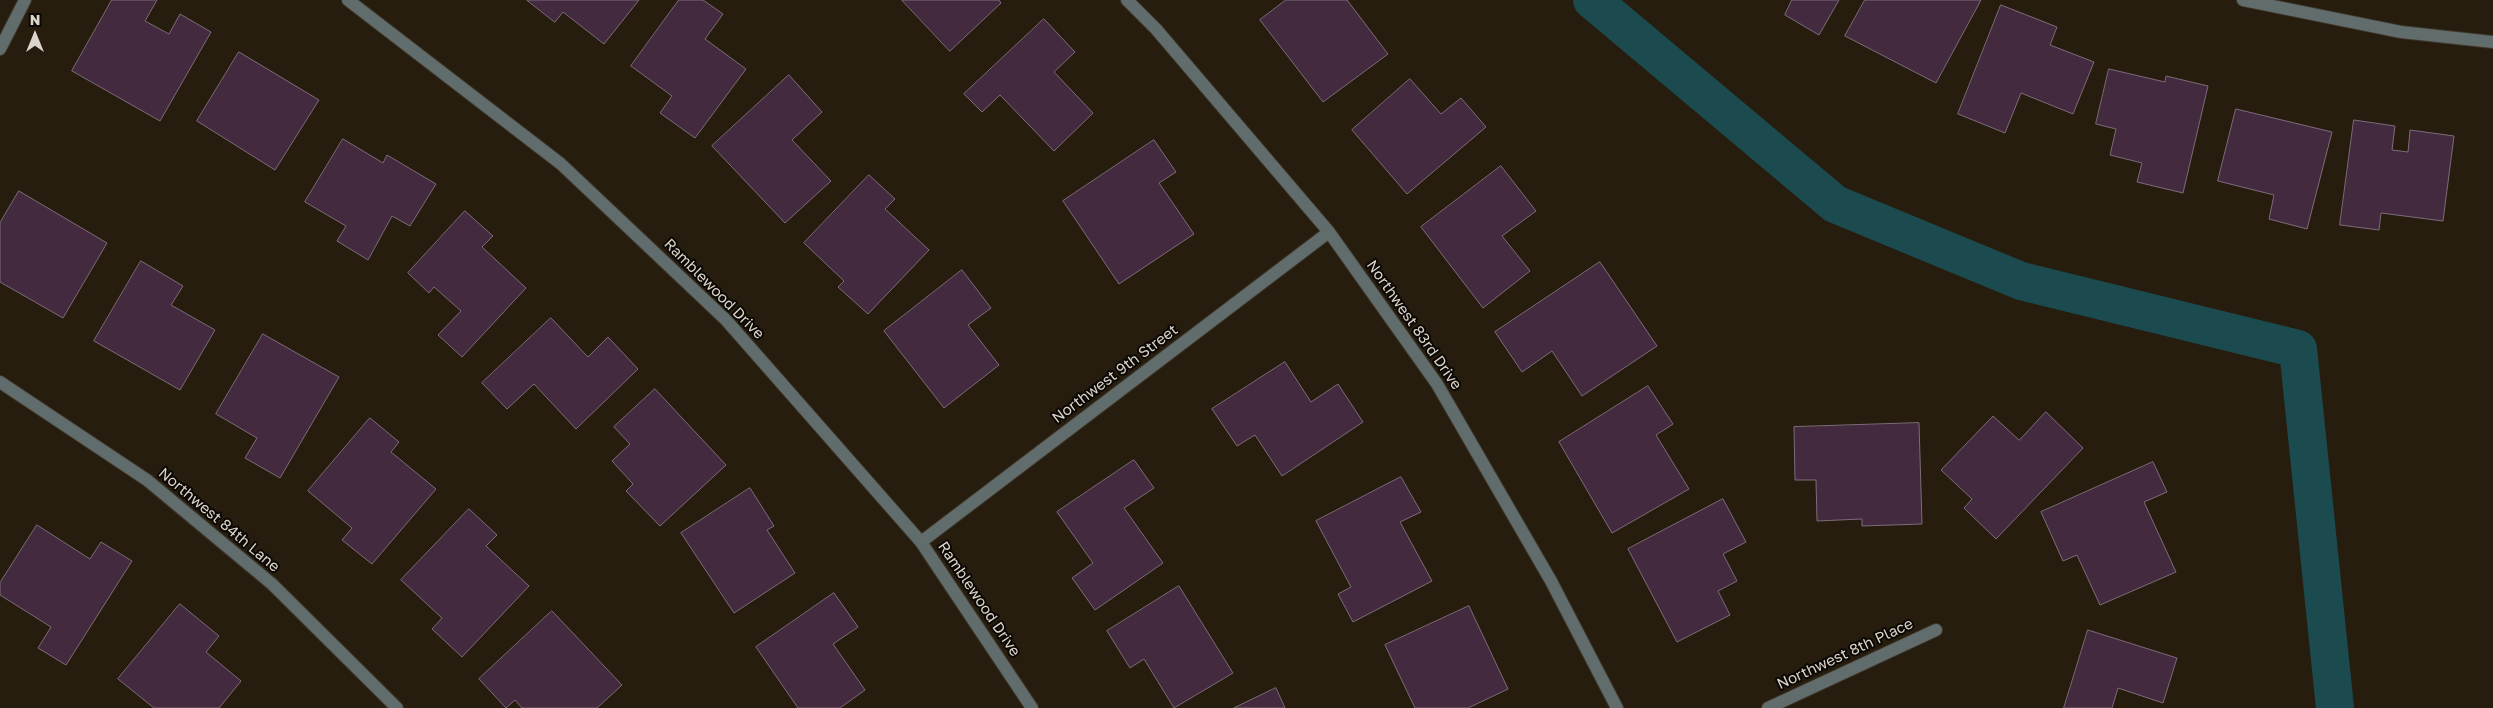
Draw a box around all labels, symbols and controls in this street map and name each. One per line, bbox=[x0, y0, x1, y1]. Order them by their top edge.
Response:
north arrow bbox=[10, 10, 60, 60]
text: N bbox=[30, 11, 40, 28]
street label: Ramblewood Drive bbox=[660, 235, 768, 343]
street label: Northwest 83rd Drive bbox=[1363, 257, 1465, 393]
street label: Northwest 9th Street bbox=[1049, 321, 1181, 427]
street label: Northwest 84th Lane bbox=[155, 464, 283, 576]
street label: Ramblewood Drive bbox=[934, 538, 1024, 660]
street label: Northwest 8th Place bbox=[1774, 615, 1916, 693]

